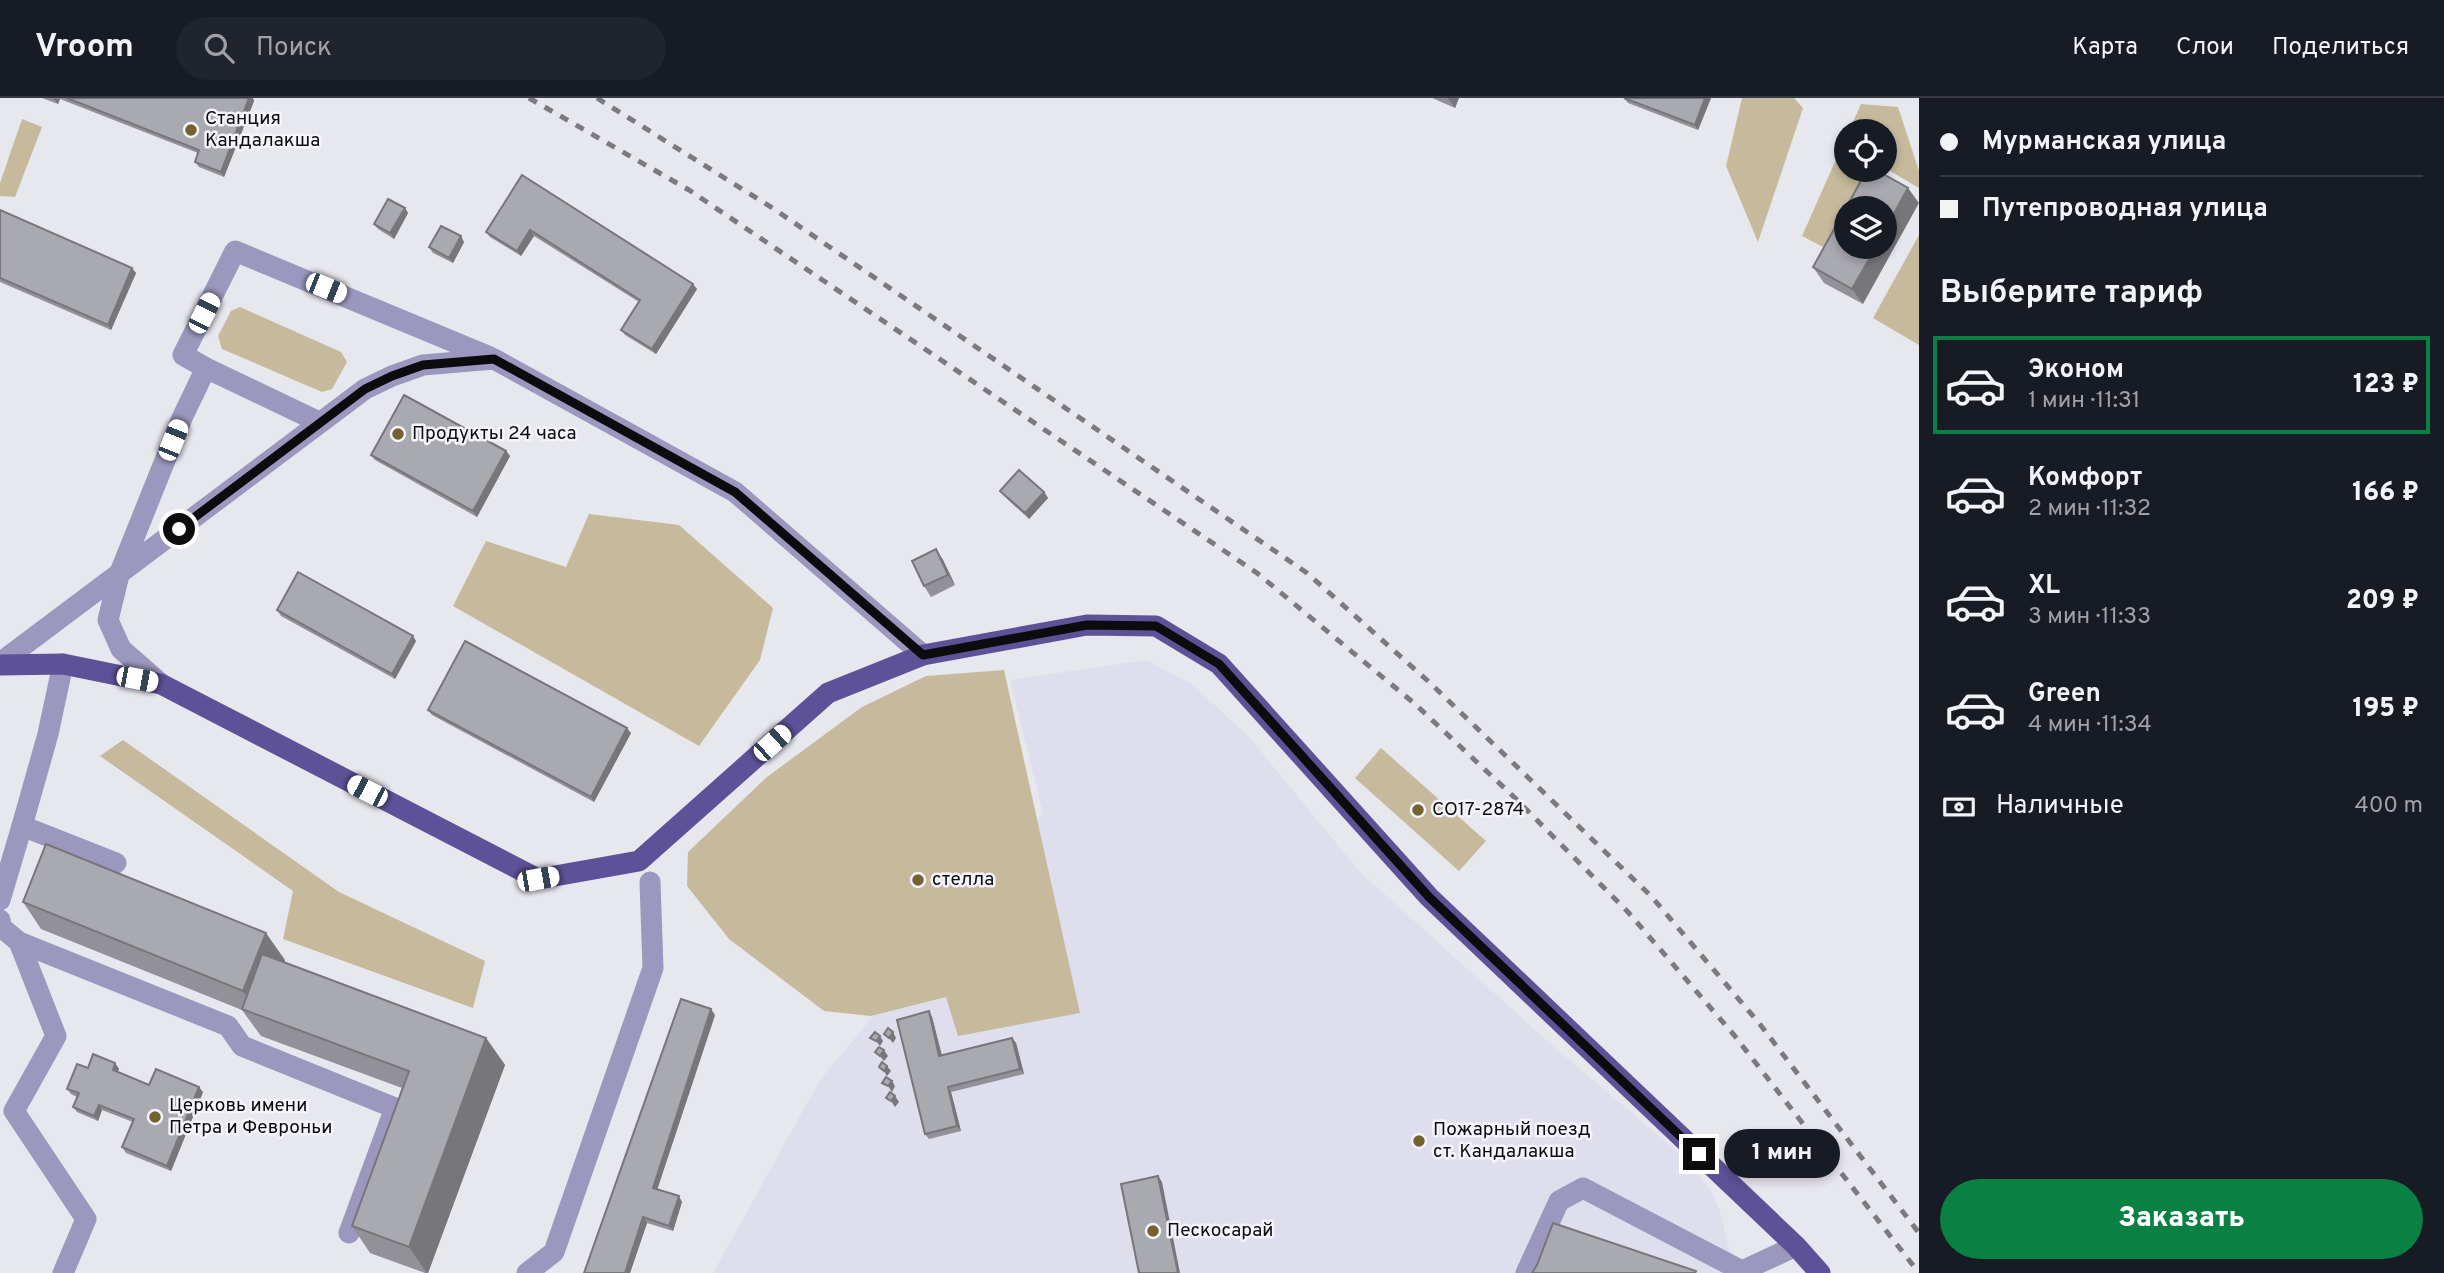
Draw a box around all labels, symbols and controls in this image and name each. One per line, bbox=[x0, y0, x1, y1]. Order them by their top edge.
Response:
search box bbox=[176, 17, 666, 80]
text: Vroom bbox=[35, 27, 134, 69]
icon: search bbox=[200, 29, 238, 67]
text: Поиск bbox=[256, 32, 332, 65]
text: Карта bbox=[2072, 33, 2138, 63]
text: Слои bbox=[2176, 33, 2234, 63]
text: Поделиться bbox=[2272, 33, 2409, 63]
place label: Станция Кандалакша bbox=[205, 107, 320, 153]
map controls bbox=[1834, 119, 1897, 259]
button: locate bbox=[1834, 119, 1897, 182]
marker: Станция Кандалакша bbox=[183, 122, 199, 138]
text: Мурманская улица bbox=[1982, 126, 2226, 159]
text: Путепроводная улица bbox=[1982, 193, 2268, 226]
button: layers bbox=[1834, 196, 1897, 259]
car bbox=[303, 270, 350, 306]
text: Выберите тариф bbox=[1940, 274, 2203, 314]
car bbox=[186, 290, 223, 336]
icon: car bbox=[1944, 354, 2007, 417]
text: Эконом bbox=[2028, 354, 2124, 387]
text: 123 ₽ bbox=[2353, 369, 2419, 402]
text: 1 мин · 11:31 bbox=[2028, 387, 2140, 416]
car bbox=[156, 417, 191, 463]
place label: Продукты 24 часа bbox=[412, 422, 577, 446]
marker: Продукты 24 часа bbox=[390, 426, 406, 442]
icon: car bbox=[1944, 462, 2007, 525]
text: Комфорт bbox=[2028, 462, 2142, 495]
text: 166 ₽ bbox=[2352, 477, 2419, 510]
text: 2 мин · 11:32 bbox=[2028, 495, 2151, 524]
route start bbox=[163, 513, 195, 545]
icon: car bbox=[1944, 570, 2007, 633]
text: XL bbox=[2028, 570, 2060, 603]
text: 209 ₽ bbox=[2346, 585, 2419, 618]
text: 3 мин · 11:33 bbox=[2028, 603, 2151, 632]
car bbox=[115, 665, 160, 693]
icon: car bbox=[1944, 678, 2007, 741]
text: Green bbox=[2028, 678, 2101, 711]
text: 195 ₽ bbox=[2353, 693, 2419, 726]
text: 4 мин · 11:34 bbox=[2028, 711, 2152, 740]
car bbox=[750, 721, 795, 765]
car bbox=[344, 772, 391, 810]
icon: cash bbox=[1940, 788, 1978, 826]
text: Наличные bbox=[1996, 790, 2124, 823]
text: 400 m bbox=[2354, 792, 2423, 821]
place label: СО17-2874 bbox=[1432, 798, 1524, 822]
marker: СО17-2874 bbox=[1410, 802, 1426, 818]
car bbox=[516, 865, 561, 893]
place label: стелла bbox=[932, 868, 994, 892]
marker: стелла bbox=[910, 872, 926, 888]
place label: Церковь имени Петра и Февроньи bbox=[169, 1094, 332, 1140]
marker: Церковь имени Петра и Февроньи bbox=[147, 1109, 163, 1125]
place label: Пожарный поезд ст. Кандалакша bbox=[1433, 1118, 1591, 1164]
callout: 1 мин bbox=[1724, 1130, 1839, 1178]
marker: Пожарный поезд ст. Кандалакша bbox=[1411, 1133, 1427, 1149]
route end bbox=[1683, 1138, 1715, 1170]
text: 1 мин bbox=[1752, 1139, 1812, 1168]
button: Заказать bbox=[1940, 1179, 2423, 1259]
place label: Пескосарай bbox=[1167, 1219, 1273, 1243]
marker: Пескосарай bbox=[1145, 1223, 1161, 1239]

